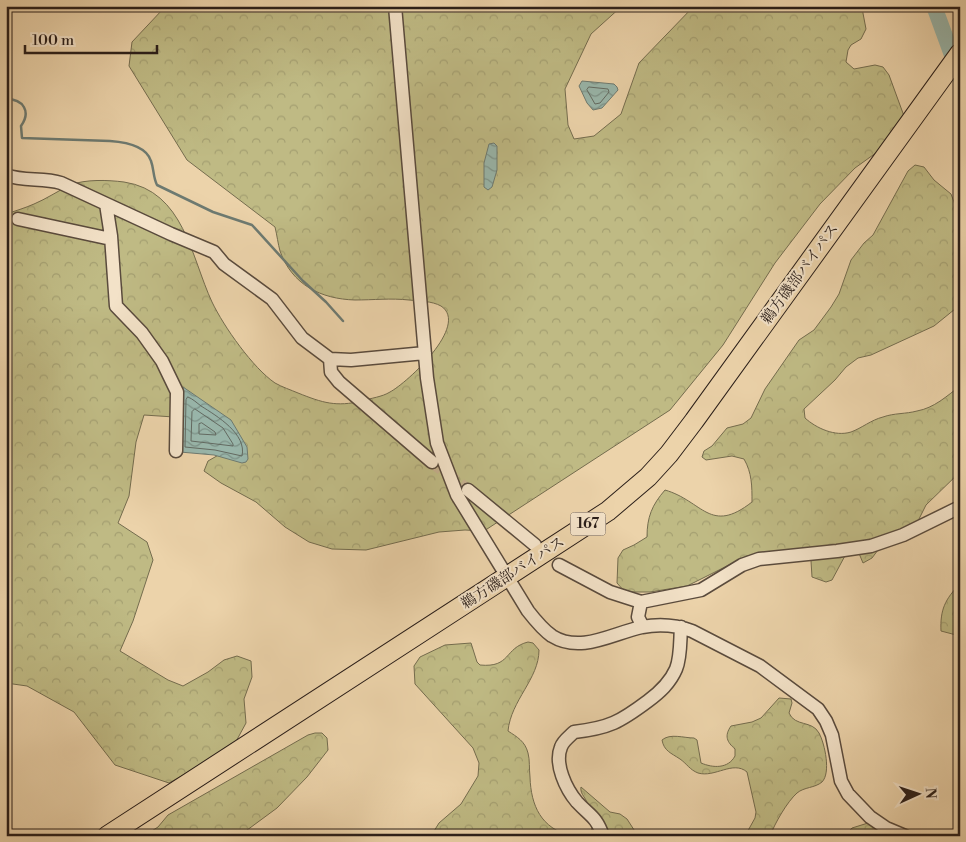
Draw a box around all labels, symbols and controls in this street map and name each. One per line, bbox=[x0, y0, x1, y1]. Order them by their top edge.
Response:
scale bar bbox=[25, 22, 158, 54]
text: 100 m bbox=[32, 31, 74, 50]
street label: 鵜方磯部バイパス bbox=[757, 220, 843, 328]
road number: 167 bbox=[570, 512, 606, 536]
street label: 鵜方磯部バイパス bbox=[458, 532, 568, 614]
north arrow bbox=[894, 770, 944, 820]
text: N bbox=[921, 787, 939, 799]

